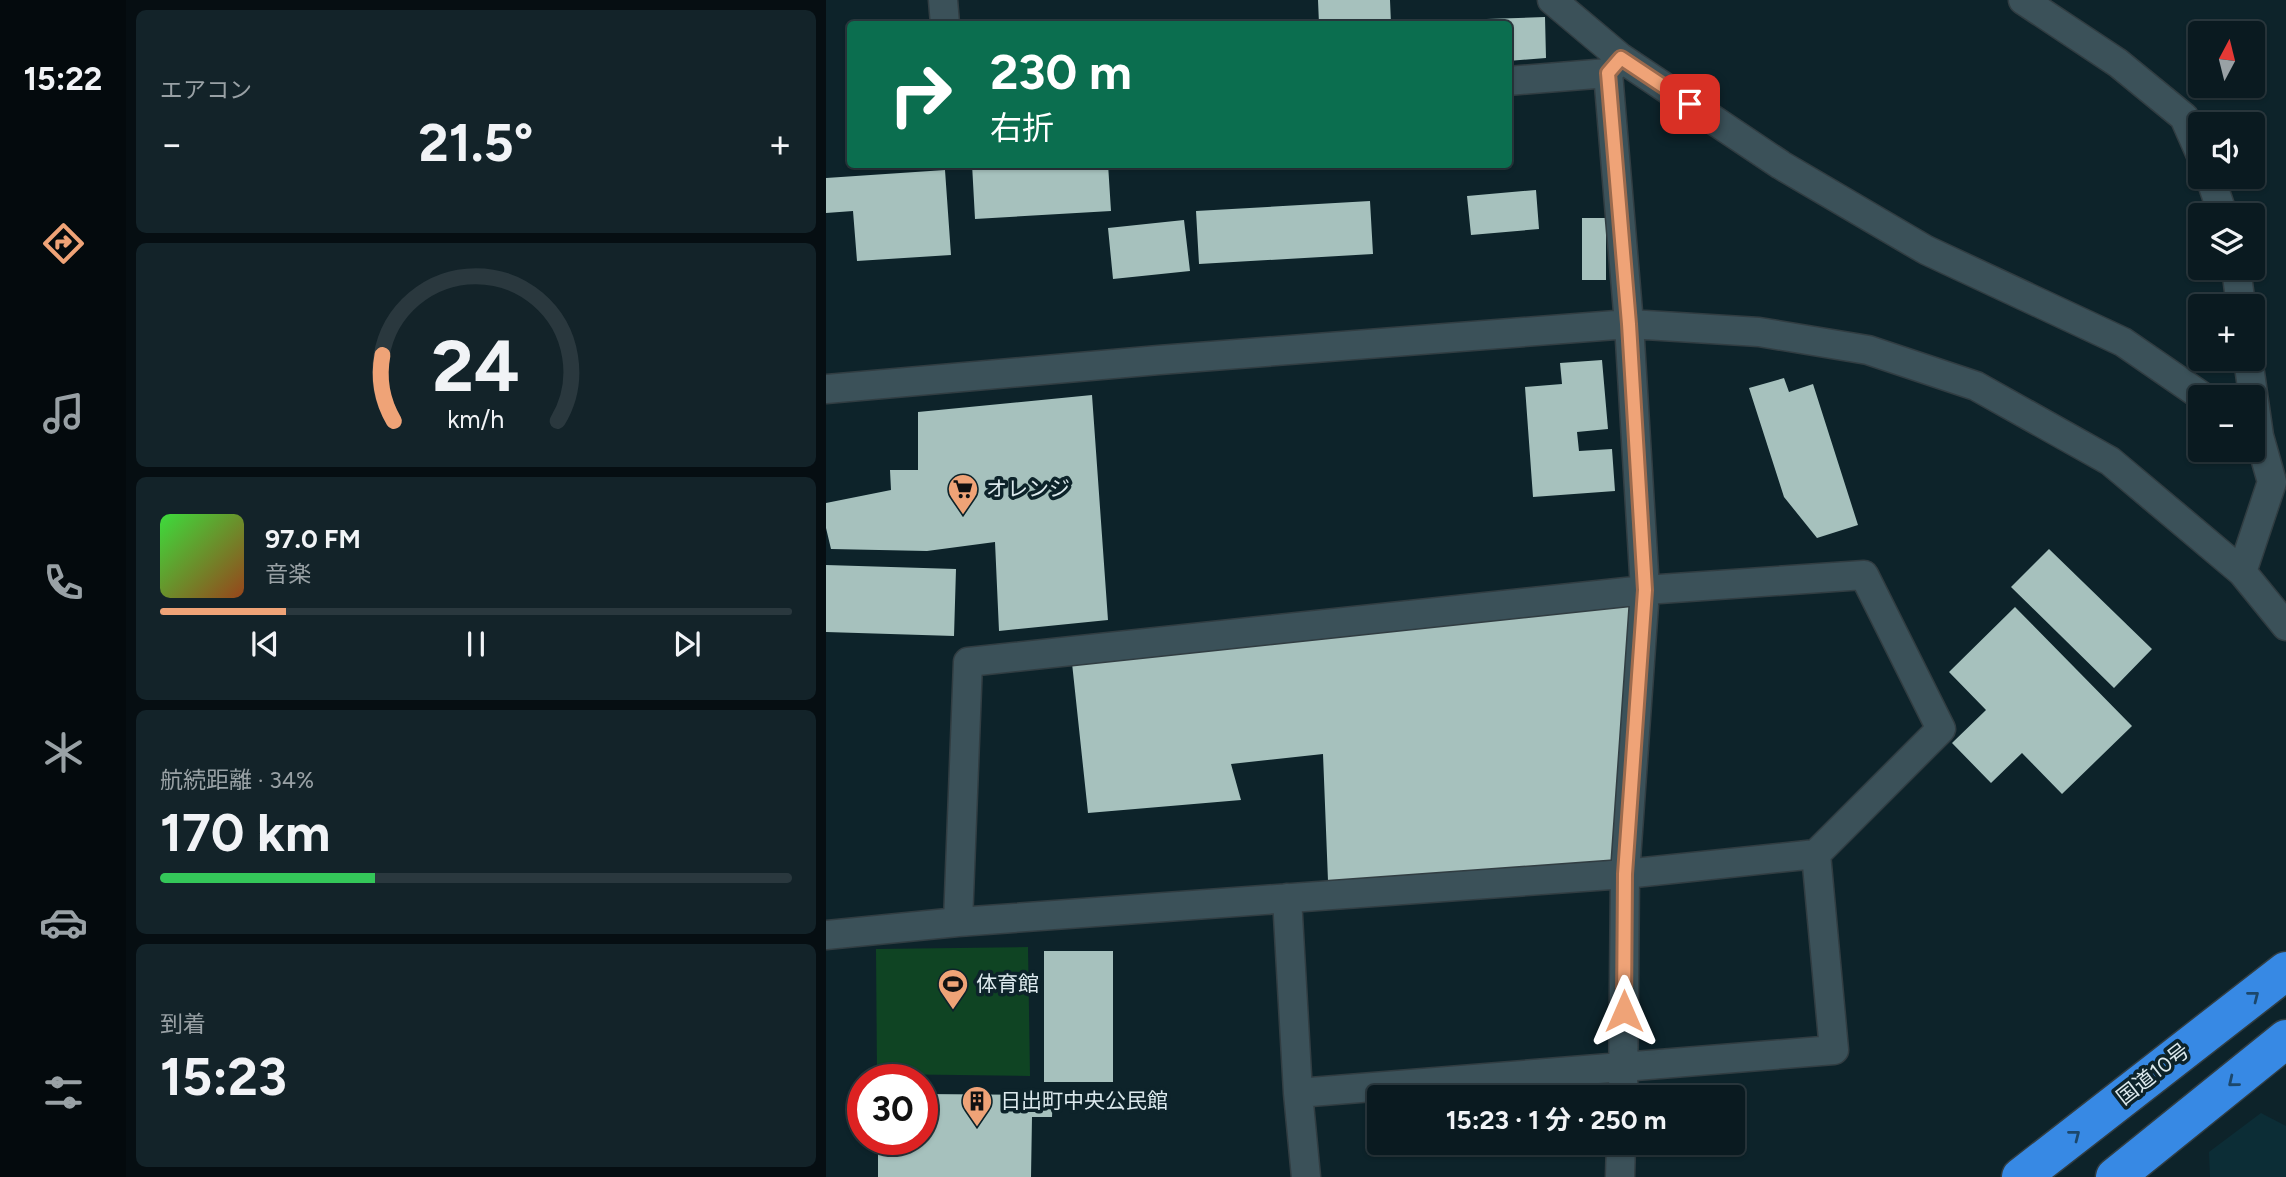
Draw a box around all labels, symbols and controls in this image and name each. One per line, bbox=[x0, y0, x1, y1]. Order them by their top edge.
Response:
north arrow bbox=[2188, 21, 2264, 98]
map controls bbox=[2188, 21, 2265, 462]
text: 230 m bbox=[990, 42, 1132, 101]
icon: right bbox=[875, 49, 966, 140]
text: 15:22 bbox=[24, 60, 102, 98]
pin bbox=[1660, 74, 1720, 134]
text: エアコン bbox=[160, 76, 252, 104]
icon: arrive bbox=[1671, 85, 1709, 123]
text: 右折 bbox=[990, 109, 1054, 147]
text: 21.5° bbox=[419, 112, 533, 174]
button: sound bbox=[2188, 112, 2265, 189]
text: − bbox=[160, 121, 184, 167]
text: + bbox=[768, 121, 792, 167]
button: layers bbox=[2188, 203, 2265, 280]
icon: directions bbox=[39, 219, 88, 268]
button: + bbox=[2188, 294, 2265, 371]
text: 24 bbox=[432, 323, 520, 410]
button: − bbox=[2188, 385, 2265, 462]
icon: music bbox=[39, 389, 88, 438]
text: km/h bbox=[447, 404, 505, 434]
supermarket icon: オレンジ bbox=[946, 472, 980, 516]
place label: オレンジ bbox=[986, 476, 1070, 501]
text: 97.0 FM bbox=[265, 523, 361, 555]
icon: phone bbox=[39, 558, 88, 607]
text: 音楽 bbox=[265, 560, 311, 588]
icon: previous bbox=[246, 625, 284, 663]
icon: pause bbox=[457, 625, 495, 663]
icon: next bbox=[668, 625, 706, 663]
icon: climate bbox=[39, 728, 88, 777]
text: 航続距離 · 34% bbox=[160, 766, 314, 794]
text: 170 km bbox=[160, 802, 330, 864]
icon: car bbox=[39, 898, 88, 947]
sports icon: 体育館 bbox=[936, 967, 970, 1011]
place label: 体育館 bbox=[976, 971, 1039, 996]
position arrow bbox=[1587, 974, 1661, 1048]
one-way arrow bbox=[2247, 991, 2259, 1004]
text: 到着 bbox=[160, 1010, 206, 1038]
street label: 国道10号 bbox=[2111, 1038, 2194, 1110]
text: 15:23 bbox=[160, 1046, 287, 1108]
speed limit sign: 30 bbox=[847, 1064, 938, 1155]
icon: filters bbox=[39, 1068, 88, 1117]
one-way arrow bbox=[2228, 1074, 2241, 1086]
building icon: 日出町中央公民館 bbox=[960, 1084, 994, 1128]
place label: 日出町中央公民館 bbox=[1000, 1088, 1168, 1113]
text: 15:23 · 1 分 · 250 m bbox=[1446, 1104, 1666, 1136]
one-way arrow bbox=[2067, 1131, 2079, 1144]

